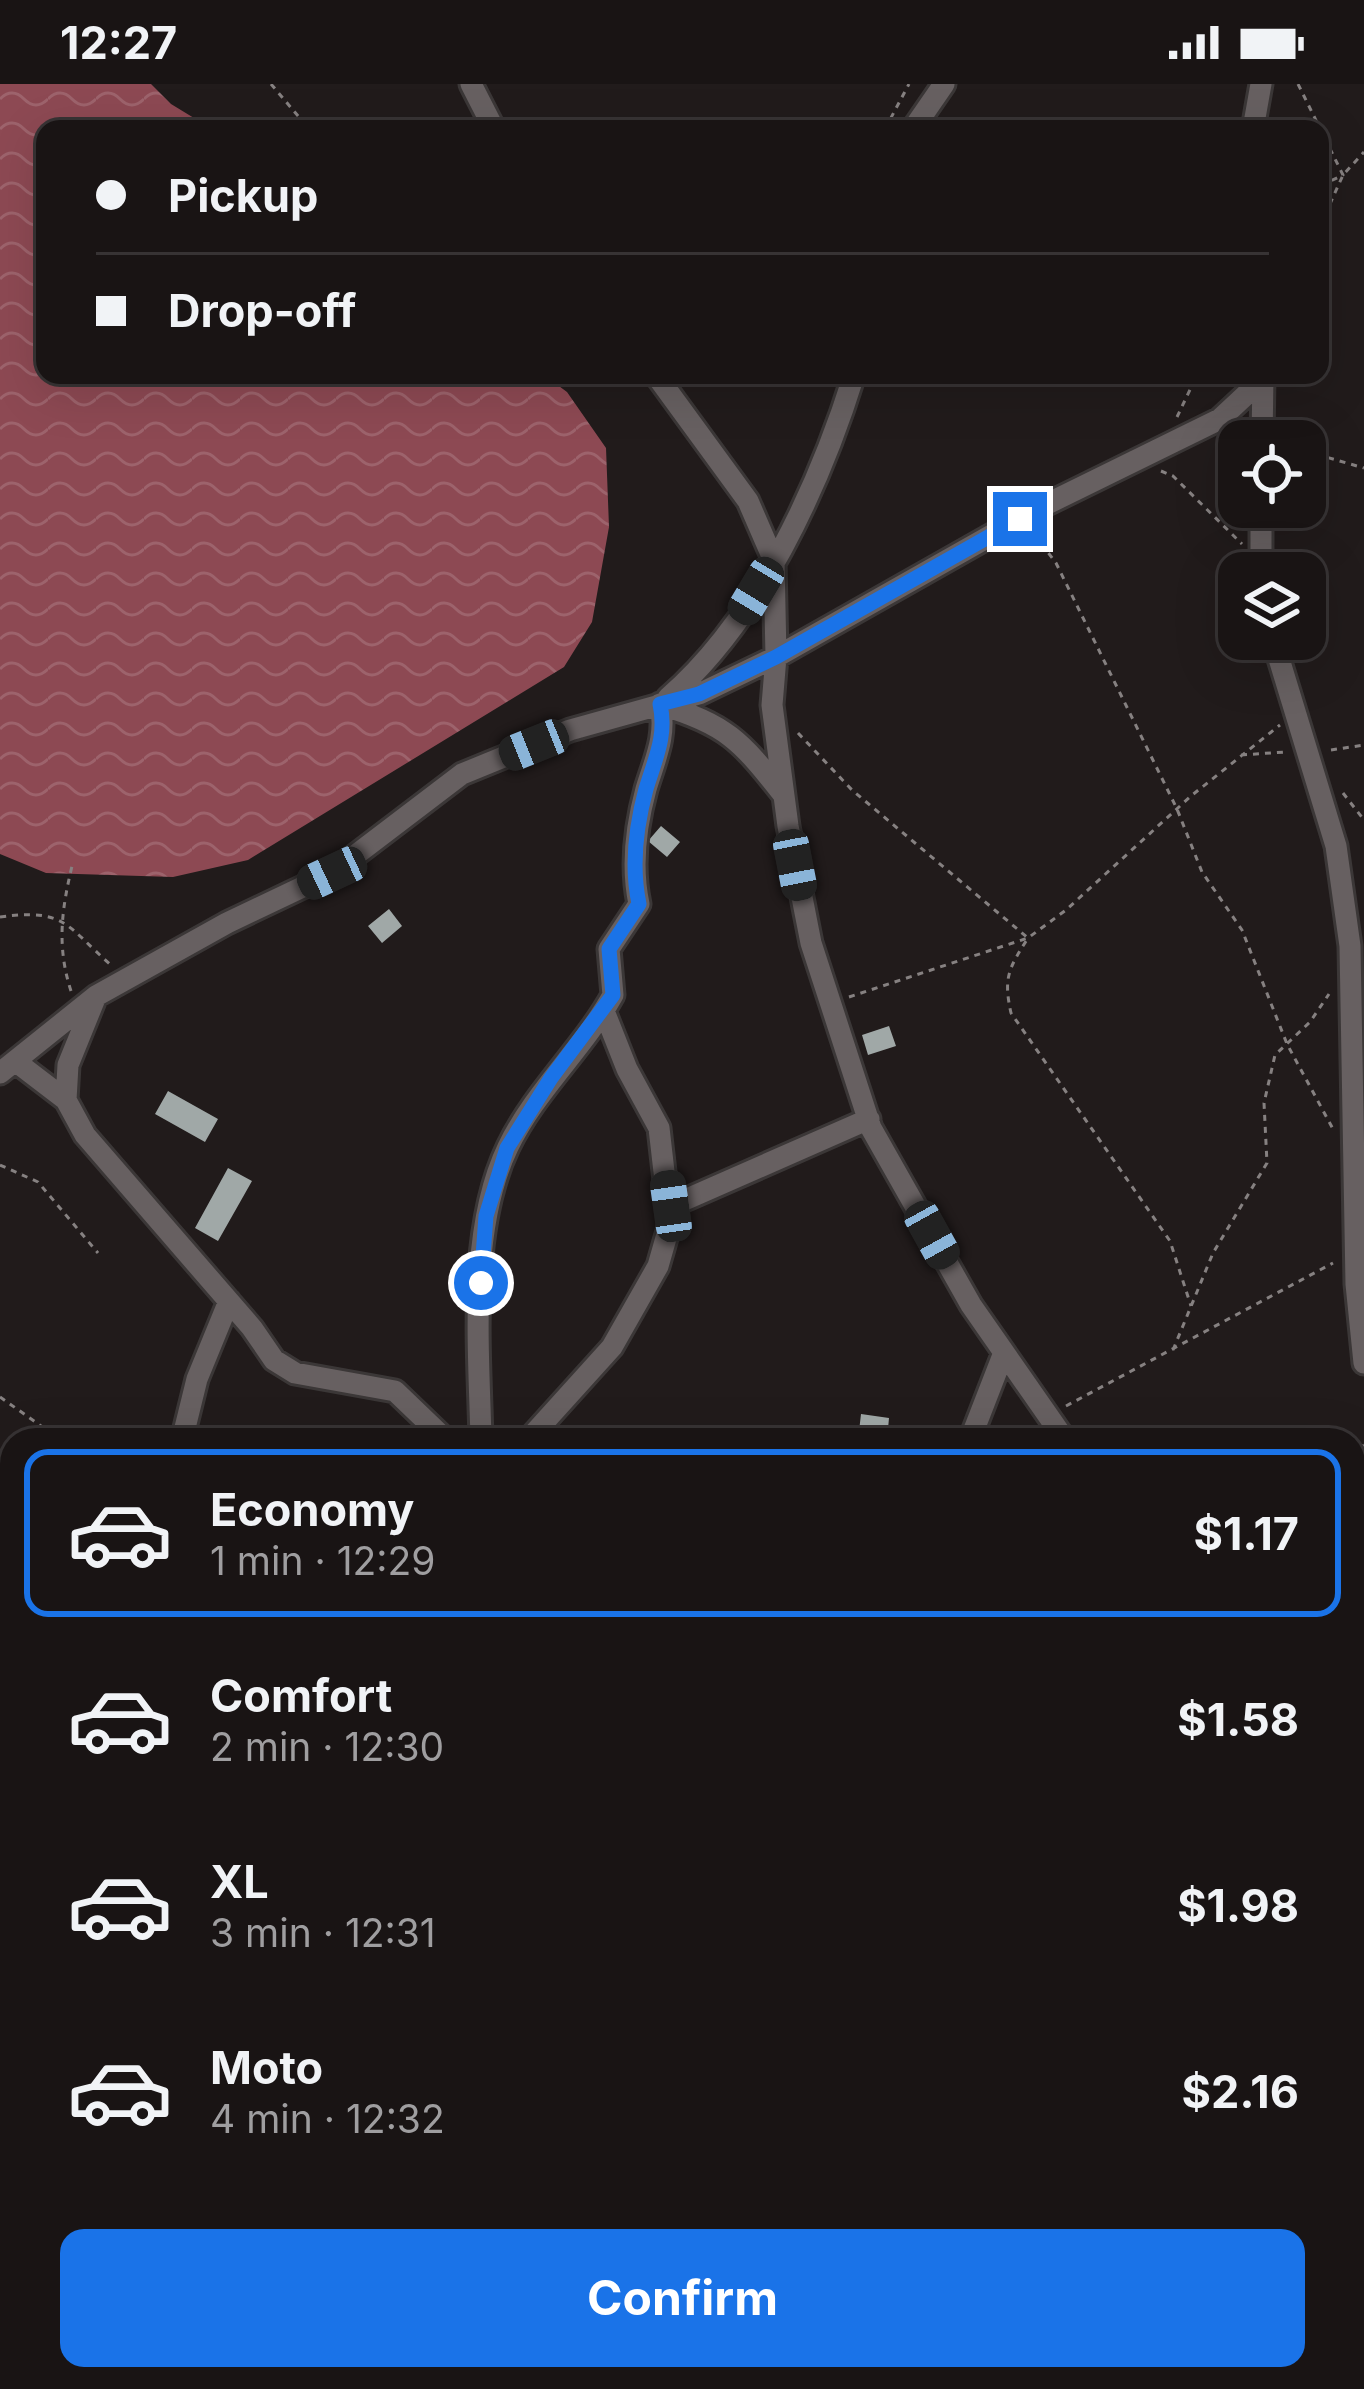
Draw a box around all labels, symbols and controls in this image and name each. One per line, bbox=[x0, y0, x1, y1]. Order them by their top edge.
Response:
text: 12:27 bbox=[60, 15, 177, 70]
text: Pickup bbox=[168, 168, 318, 223]
text: Drop-off bbox=[168, 283, 356, 338]
map controls bbox=[1218, 420, 1326, 660]
button: locate bbox=[1218, 420, 1326, 528]
route end bbox=[993, 492, 1047, 546]
car bbox=[722, 551, 790, 631]
button: layers bbox=[1218, 552, 1326, 660]
car bbox=[494, 715, 574, 775]
car bbox=[770, 826, 820, 904]
car bbox=[292, 841, 372, 905]
car bbox=[648, 1168, 694, 1244]
car bbox=[899, 1195, 965, 1275]
route start bbox=[454, 1256, 508, 1310]
icon: car bbox=[66, 1479, 174, 1587]
text: Economy bbox=[210, 1482, 414, 1537]
text: $1.17 bbox=[1194, 1506, 1299, 1561]
text: 1 min · 12:29 bbox=[210, 1537, 436, 1584]
icon: car bbox=[66, 1665, 174, 1773]
text: Comfort bbox=[210, 1668, 392, 1723]
text: $1.58 bbox=[1177, 1692, 1299, 1747]
text: 2 min · 12:30 bbox=[210, 1723, 444, 1770]
icon: car bbox=[66, 1851, 174, 1959]
text: XL bbox=[210, 1854, 269, 1909]
text: $1.98 bbox=[1177, 1878, 1299, 1933]
text: 3 min · 12:31 bbox=[210, 1909, 436, 1956]
icon: car bbox=[66, 2037, 174, 2145]
text: Moto bbox=[210, 2040, 323, 2095]
text: $2.16 bbox=[1182, 2064, 1299, 2119]
text: 4 min · 12:32 bbox=[210, 2095, 445, 2142]
button: Confirm bbox=[60, 2229, 1305, 2367]

